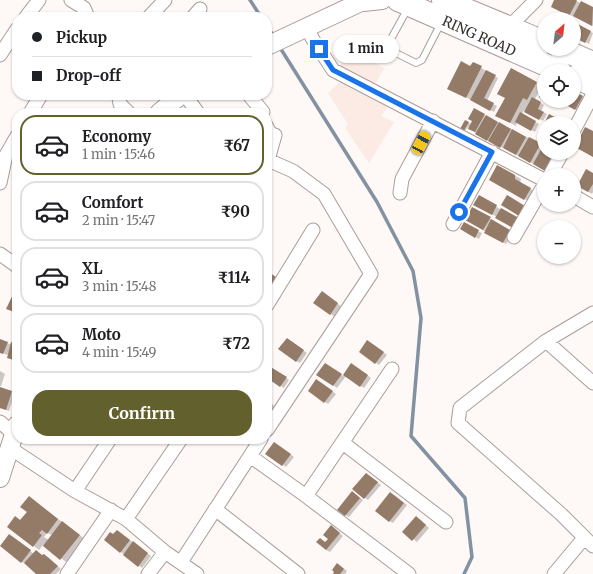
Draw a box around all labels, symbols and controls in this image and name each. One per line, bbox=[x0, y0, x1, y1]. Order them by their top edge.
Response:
street label: RING ROAD bbox=[439, 12, 519, 60]
north arrow bbox=[537, 12, 581, 56]
map controls bbox=[537, 12, 581, 264]
text: Pickup bbox=[56, 28, 107, 47]
callout: 1 min bbox=[333, 35, 399, 63]
route end bbox=[310, 40, 328, 58]
text: 1 min bbox=[348, 40, 384, 57]
button: locate bbox=[537, 64, 581, 108]
text: Drop-off bbox=[56, 66, 121, 85]
button: layers bbox=[537, 116, 581, 160]
icon: car bbox=[34, 127, 70, 163]
text: Economy bbox=[82, 127, 151, 146]
car bbox=[410, 130, 432, 156]
text: ₹67 bbox=[223, 136, 250, 155]
text: 1 min · 15:46 bbox=[82, 146, 155, 163]
button: + bbox=[537, 168, 581, 212]
icon: car bbox=[34, 193, 70, 229]
text: Comfort bbox=[82, 193, 143, 212]
text: ₹90 bbox=[221, 202, 250, 221]
route start bbox=[450, 203, 468, 221]
text: 2 min · 15:47 bbox=[82, 212, 155, 229]
button: − bbox=[537, 220, 581, 264]
icon: car bbox=[34, 259, 70, 295]
text: XL bbox=[82, 259, 103, 278]
text: ₹114 bbox=[218, 268, 250, 287]
text: 3 min · 15:48 bbox=[82, 278, 157, 295]
icon: car bbox=[34, 325, 70, 361]
text: Moto bbox=[82, 325, 121, 344]
text: ₹72 bbox=[222, 334, 250, 353]
text: 4 min · 15:49 bbox=[82, 344, 156, 361]
button: Confirm bbox=[32, 390, 252, 436]

